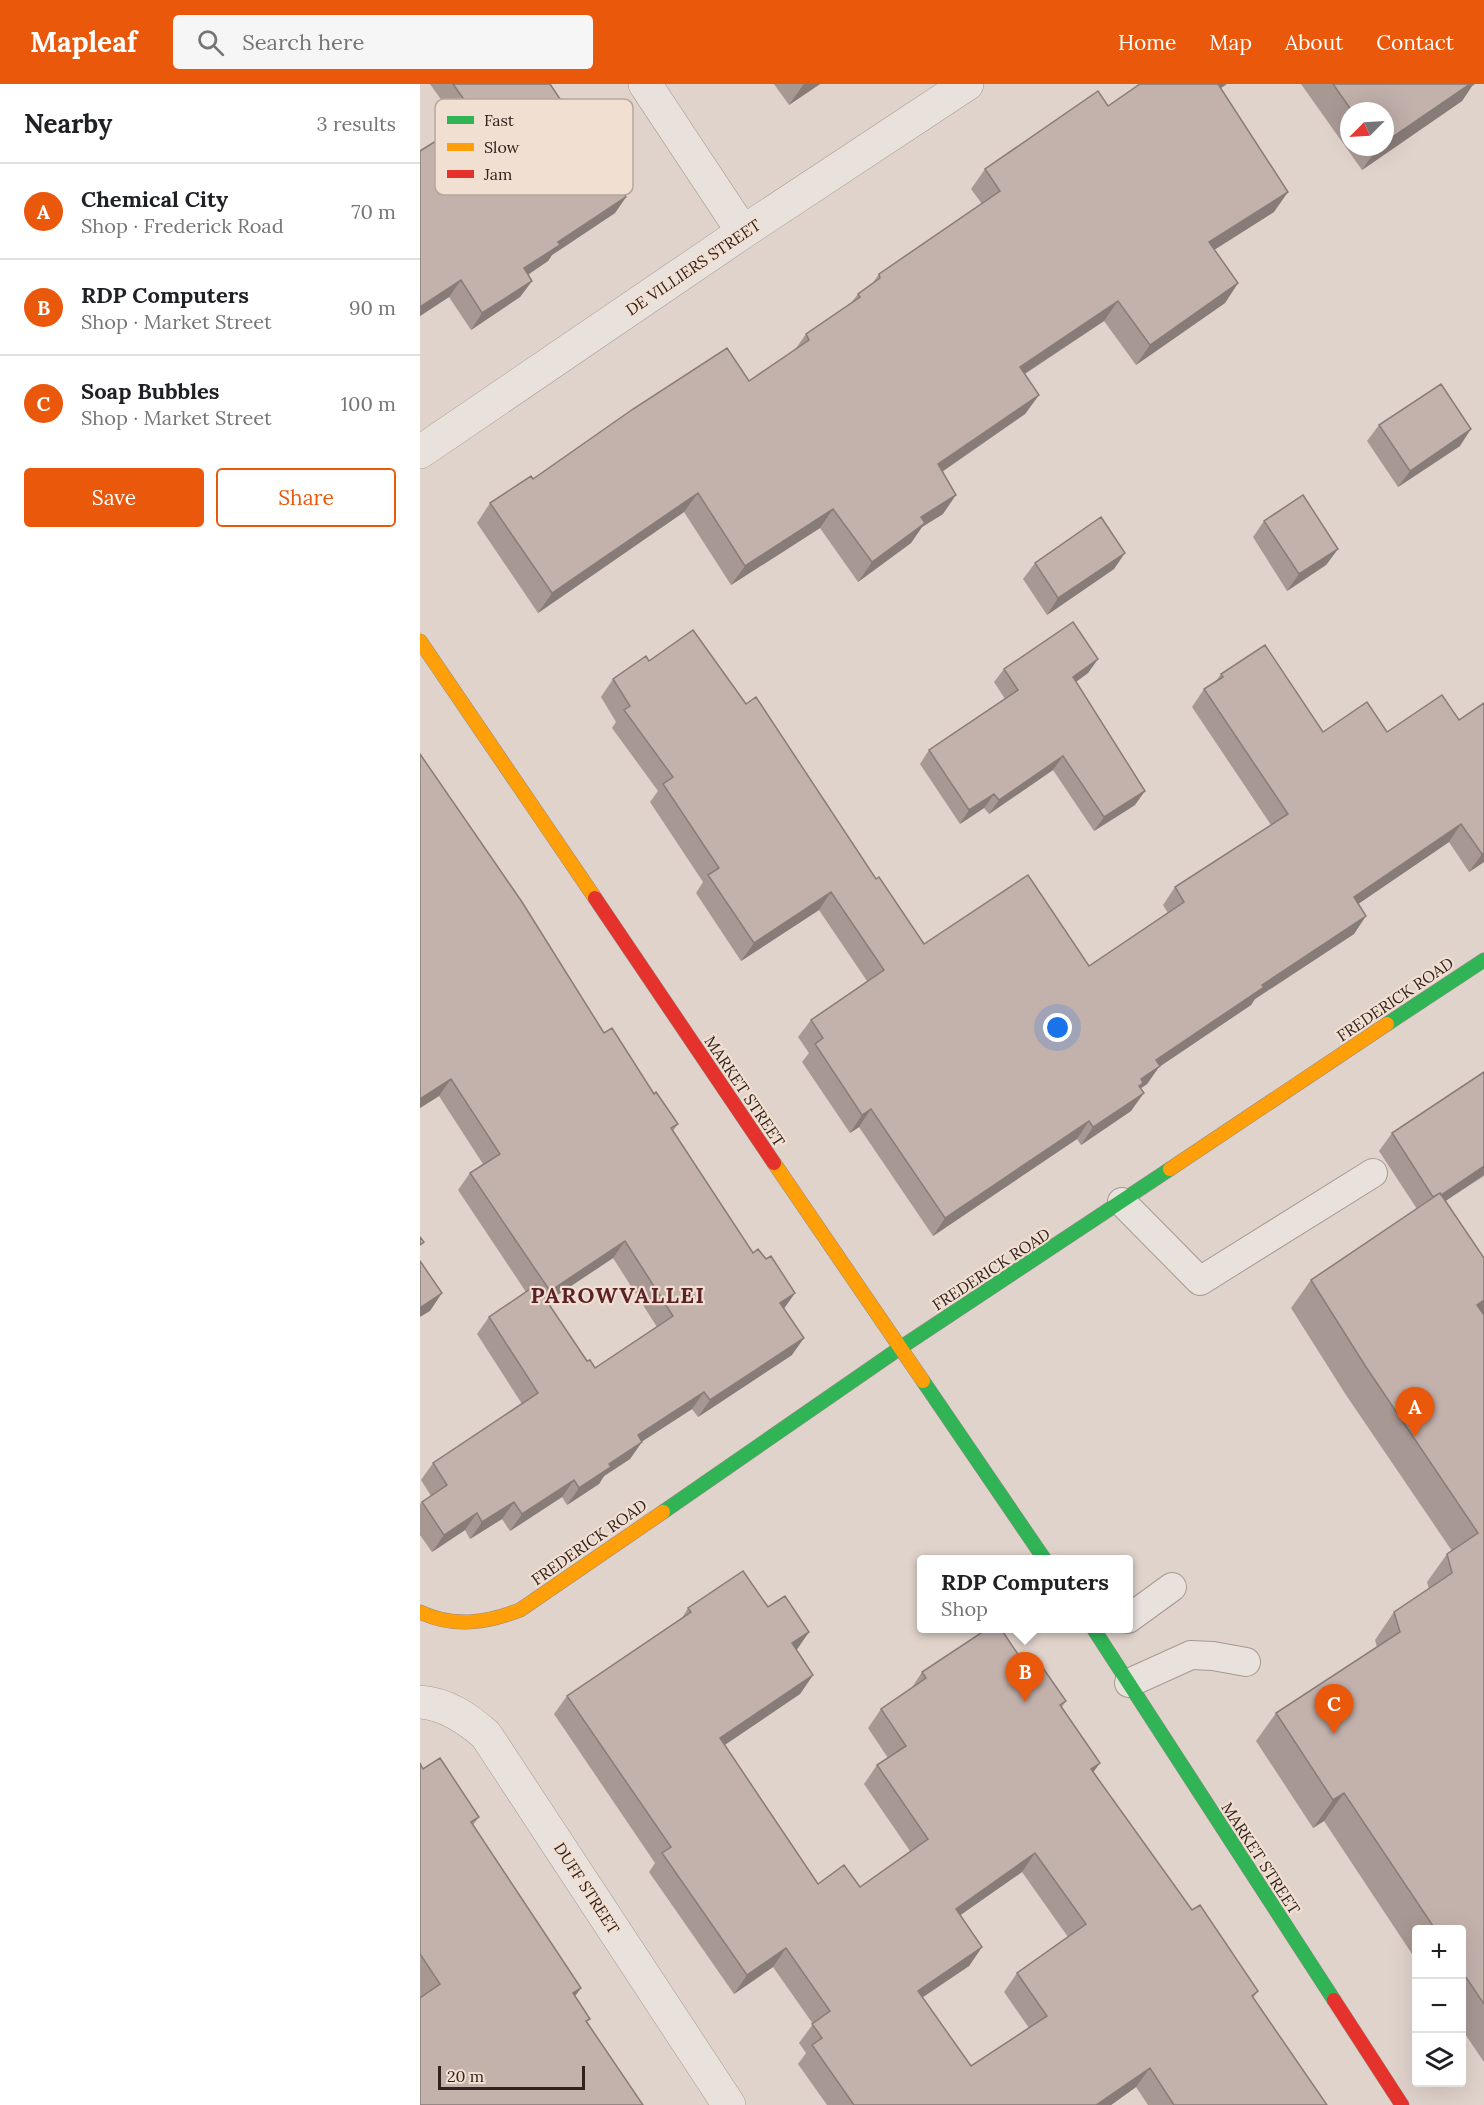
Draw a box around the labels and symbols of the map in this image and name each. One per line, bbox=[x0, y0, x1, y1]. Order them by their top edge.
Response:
legend bbox=[435, 99, 633, 195]
north arrow bbox=[1340, 102, 1394, 156]
text: Fast bbox=[484, 110, 515, 130]
text: Slow bbox=[484, 137, 520, 157]
text: Jam bbox=[483, 164, 512, 184]
street label: DE VILLIERS STREET bbox=[622, 214, 764, 320]
street label: FREDERICK ROAD bbox=[1333, 952, 1457, 1045]
your location bbox=[1043, 1013, 1072, 1042]
street label: MARKET STREET bbox=[700, 1032, 790, 1150]
street label: FREDERICK ROAD bbox=[928, 1223, 1054, 1315]
district label: PAROWVALLEI bbox=[530, 1281, 706, 1309]
pin: A bbox=[1396, 1388, 1434, 1437]
street label: FREDERICK ROAD bbox=[527, 1495, 651, 1589]
pin: B bbox=[1006, 1652, 1044, 1702]
pin: C bbox=[1314, 1684, 1354, 1734]
street label: MARKET STREET bbox=[1217, 1798, 1305, 1918]
street label: DUFF STREET bbox=[550, 1838, 624, 1938]
scale bar bbox=[438, 2063, 585, 2090]

